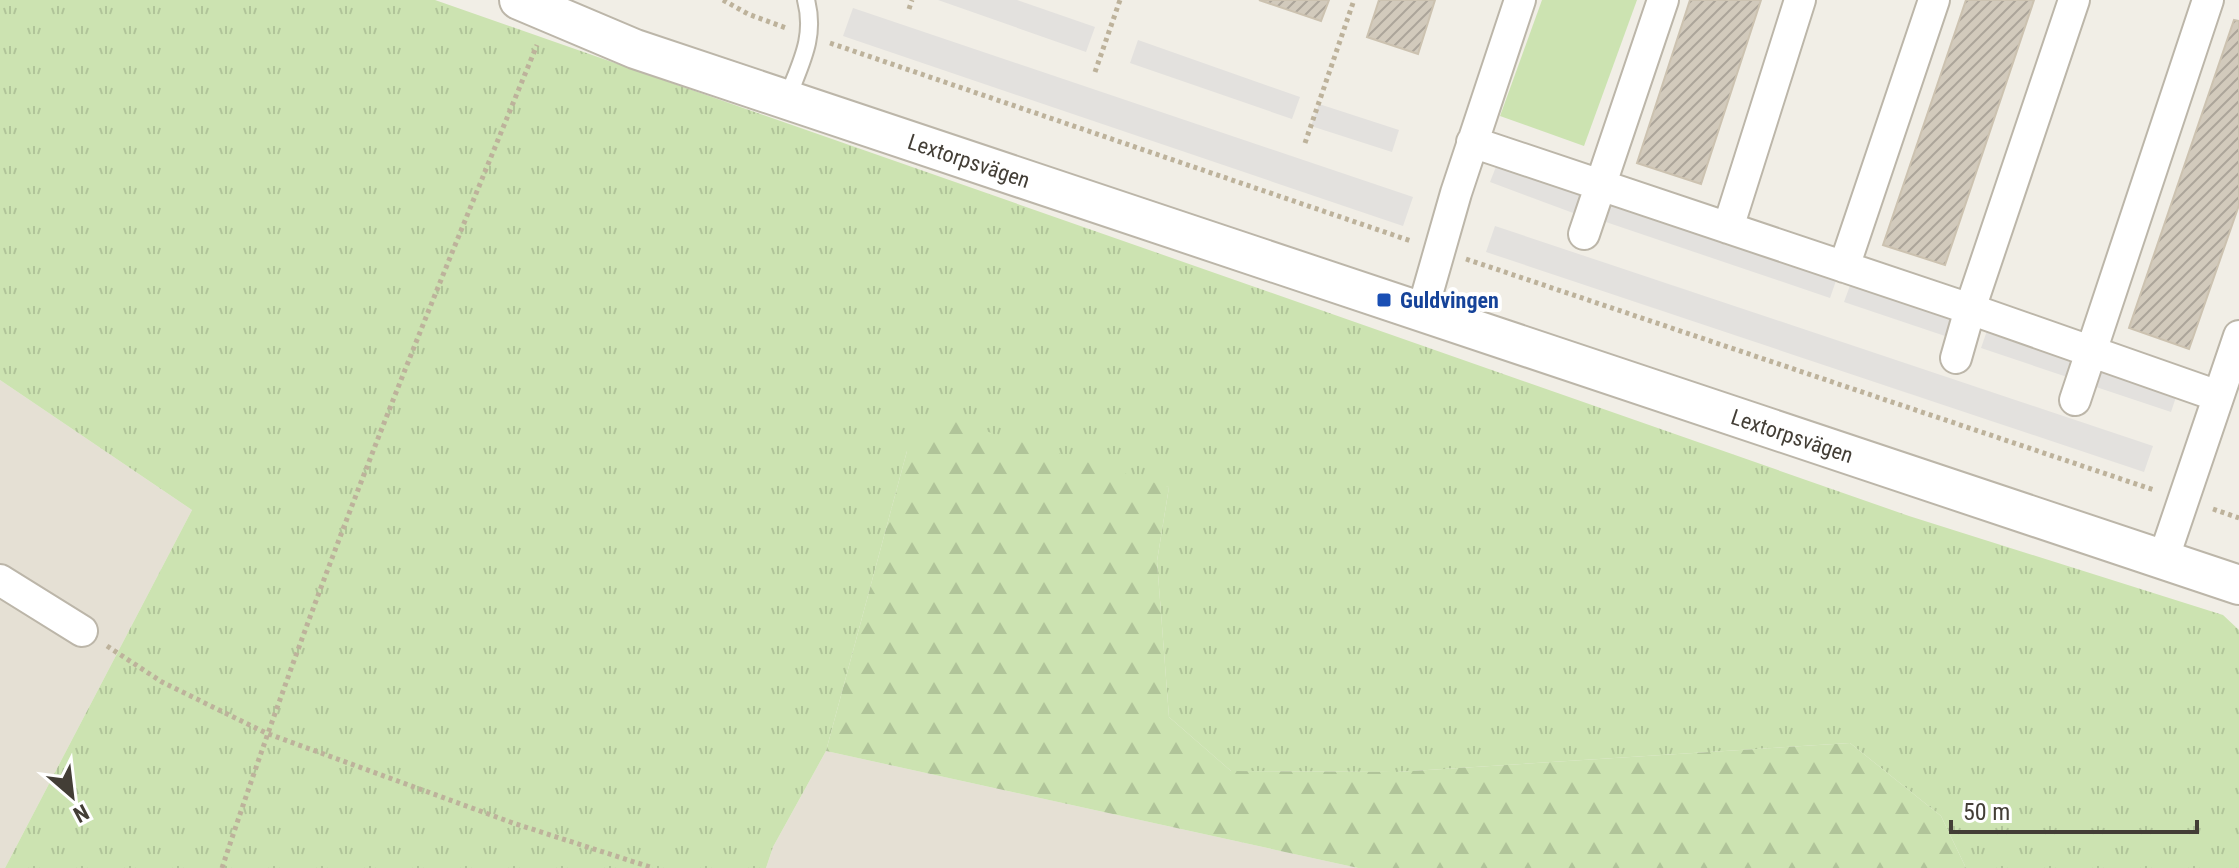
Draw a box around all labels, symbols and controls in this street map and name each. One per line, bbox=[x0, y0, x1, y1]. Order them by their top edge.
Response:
street label: Lextorpsvägen bbox=[905, 129, 1033, 193]
place label: Guldvingen bbox=[1400, 288, 1499, 313]
marker: Guldvingen bbox=[1375, 291, 1393, 309]
street label: Lextorpsvägen bbox=[1728, 404, 1856, 468]
north arrow bbox=[32, 756, 112, 836]
scale bar bbox=[1951, 784, 2197, 834]
text: 50 m bbox=[1963, 798, 2010, 826]
text: N bbox=[69, 799, 93, 827]

